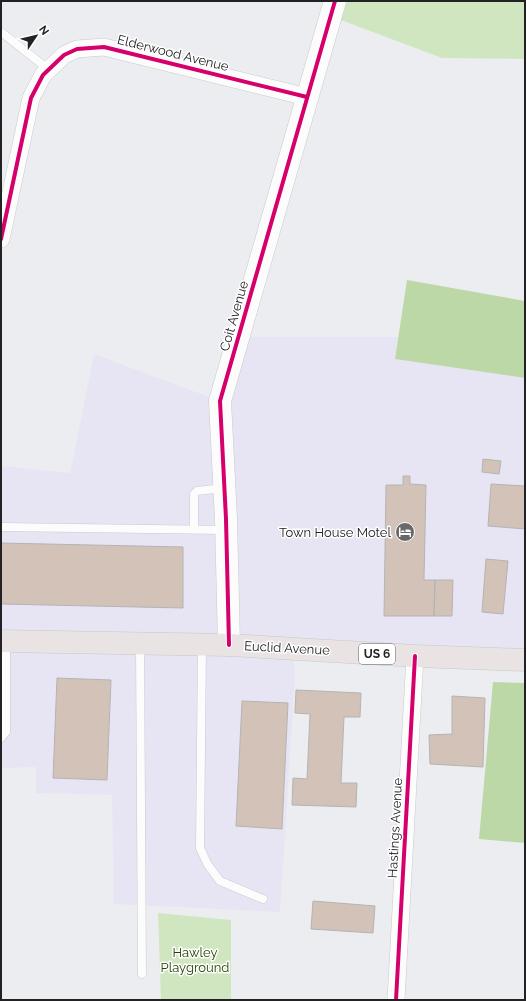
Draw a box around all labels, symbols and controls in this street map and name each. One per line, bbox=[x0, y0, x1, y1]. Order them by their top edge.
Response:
north arrow bbox=[16, 16, 56, 56]
text: N bbox=[36, 23, 52, 38]
street label: Elderwood Avenue bbox=[116, 32, 231, 74]
street label: Coit Avenue bbox=[217, 279, 251, 353]
hotel icon: Town House Motel bbox=[394, 521, 416, 543]
place label: Town House Motel bbox=[279, 525, 391, 540]
street label: Euclid Avenue bbox=[244, 638, 331, 658]
road number: US 6 bbox=[359, 644, 395, 664]
street label: Hastings Avenue bbox=[385, 777, 405, 879]
park label: Hawley Playground bbox=[161, 945, 229, 975]

